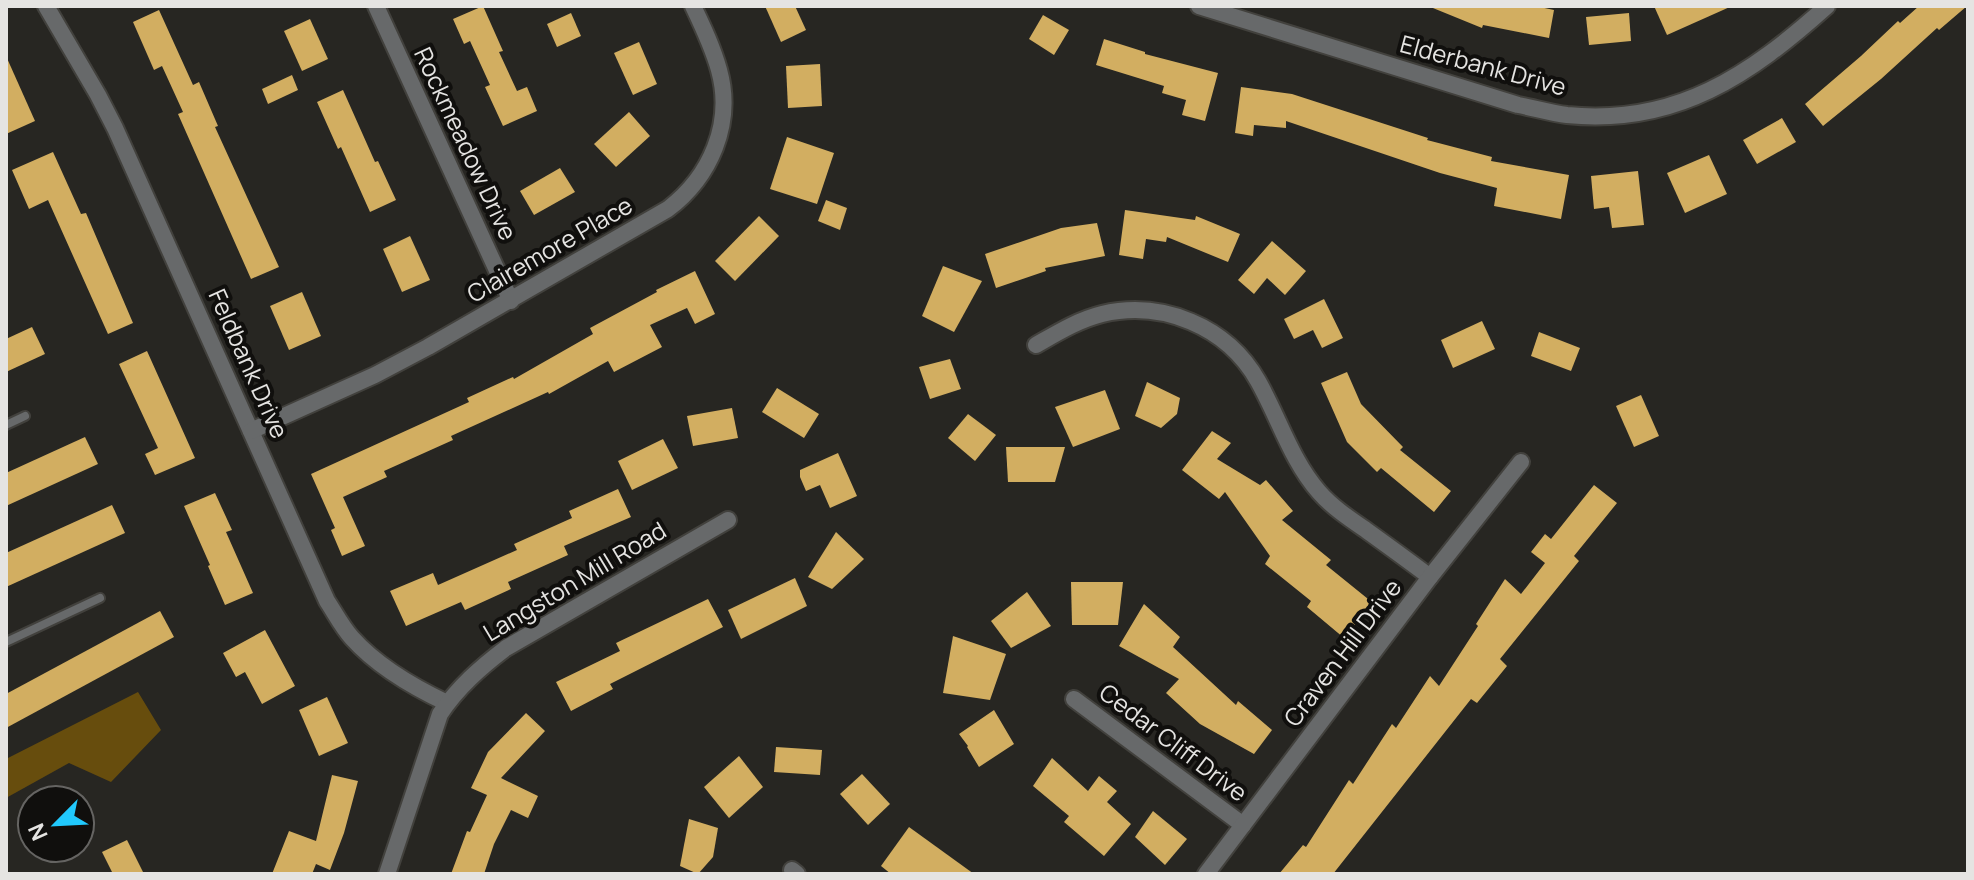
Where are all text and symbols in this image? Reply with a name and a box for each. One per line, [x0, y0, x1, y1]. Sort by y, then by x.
street label: Elderbank Drive [1397, 27, 1570, 103]
street label: Rockmeadow Drive [407, 42, 526, 245]
street label: Clairemore Place [461, 188, 638, 309]
street label: Feldbank Drive [202, 284, 297, 443]
street label: Langston Mill Road [477, 513, 672, 648]
street label: Craven Hill Drive [1275, 572, 1408, 733]
street label: Cedar Cliff Drive [1093, 675, 1255, 808]
north arrow [16, 784, 96, 864]
text: N [21, 819, 55, 845]

